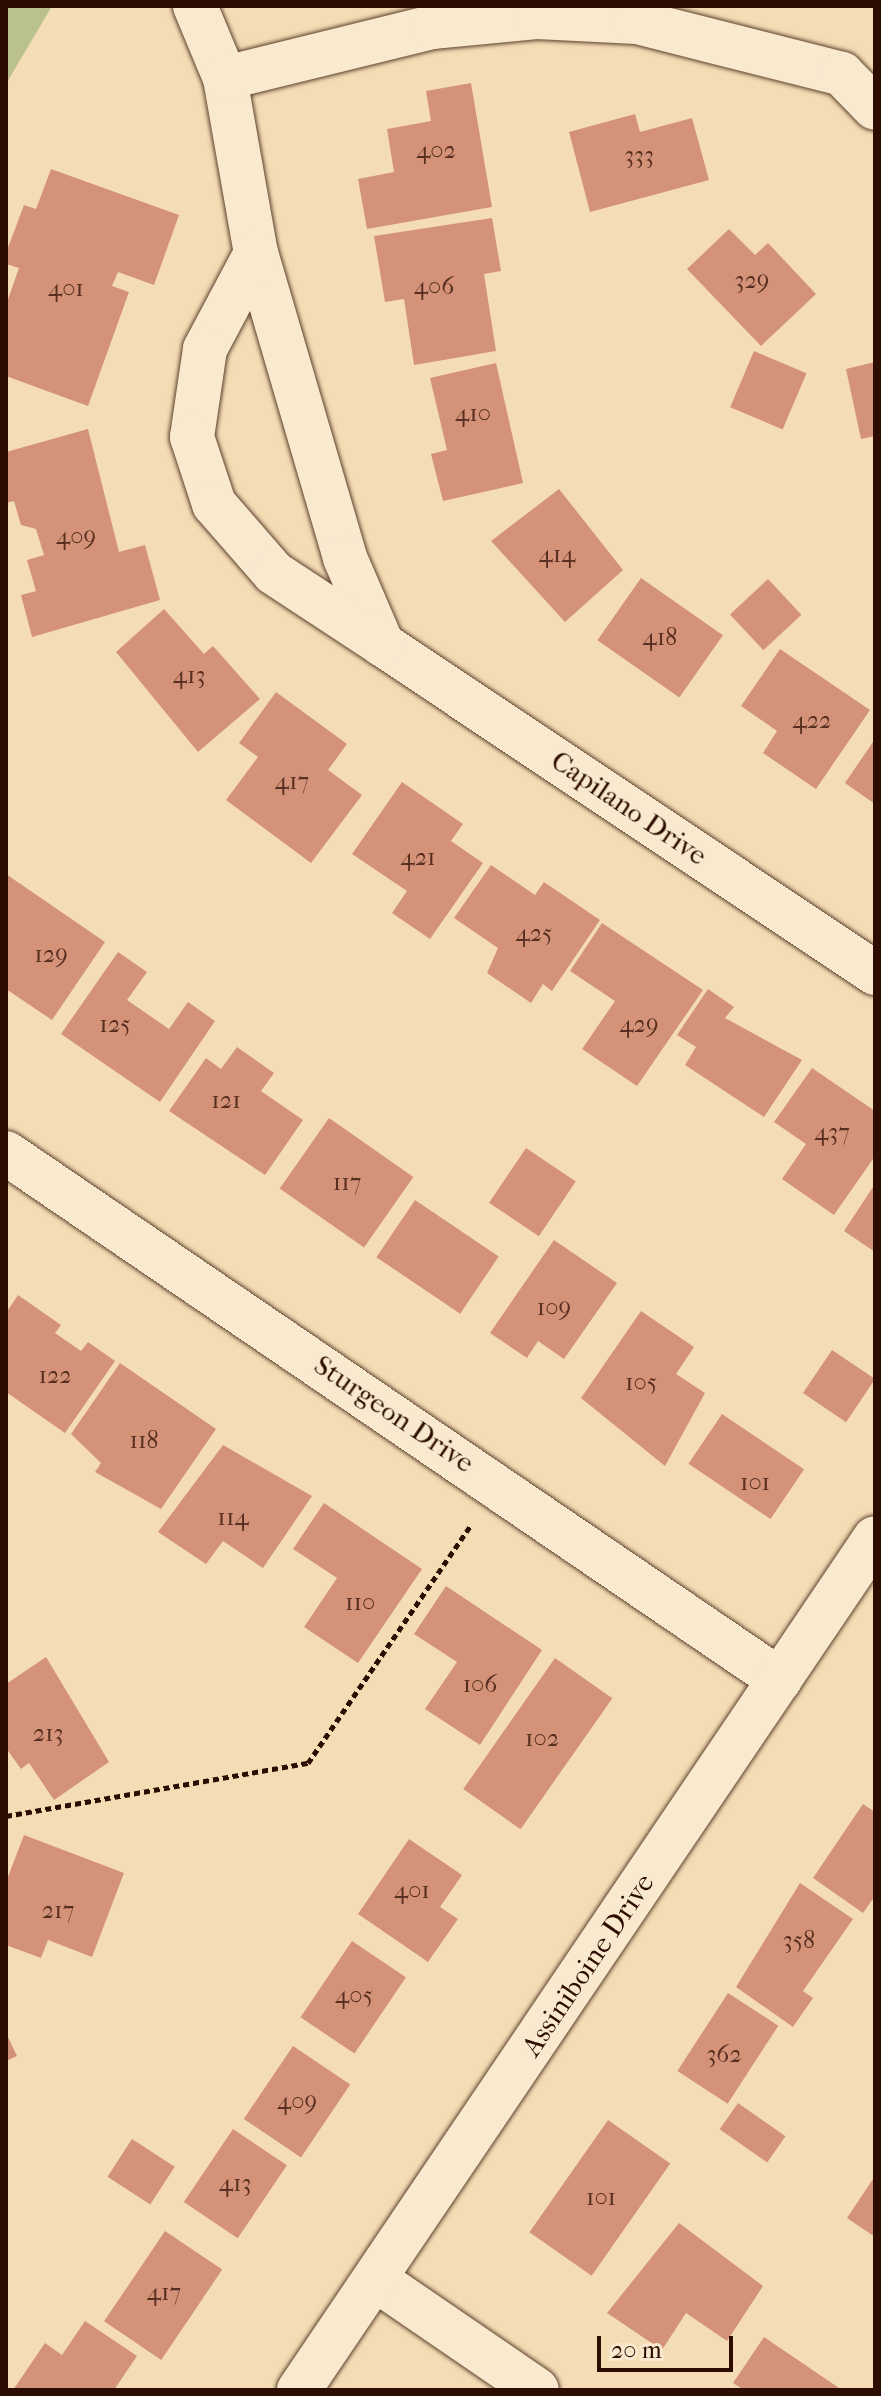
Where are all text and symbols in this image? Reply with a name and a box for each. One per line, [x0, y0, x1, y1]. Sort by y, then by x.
house number: 402 [416, 137, 456, 165]
house number: 333 [624, 142, 654, 170]
house number: 329 [735, 267, 769, 295]
house number: 406 [414, 273, 454, 301]
house number: 401 [48, 275, 84, 303]
house number: 410 [455, 400, 491, 428]
house number: 409 [56, 523, 96, 551]
house number: 414 [539, 541, 575, 569]
house number: 418 [643, 624, 677, 652]
house number: 413 [173, 662, 205, 690]
house number: 422 [793, 707, 831, 735]
street label: Capilano Drive [545, 744, 713, 872]
house number: 417 [275, 768, 309, 796]
house number: 421 [400, 844, 436, 872]
house number: 425 [516, 920, 552, 948]
house number: 129 [34, 941, 68, 969]
house number: 125 [99, 1011, 131, 1039]
house number: 429 [619, 1011, 659, 1039]
house number: 121 [211, 1087, 241, 1115]
house number: 437 [814, 1119, 850, 1147]
house number: 117 [333, 1169, 361, 1197]
house number: 109 [537, 1294, 571, 1322]
street label: Sturgeon Drive [308, 1348, 480, 1480]
house number: 122 [38, 1362, 72, 1390]
house number: 105 [625, 1369, 657, 1397]
house number: 118 [129, 1427, 159, 1455]
house number: 101 [740, 1469, 770, 1497]
house number: 114 [217, 1504, 249, 1532]
house number: 110 [345, 1589, 375, 1617]
house number: 106 [463, 1671, 497, 1699]
house number: 213 [33, 1720, 63, 1748]
house number: 102 [525, 1725, 559, 1753]
street label: Assiniboine Drive [515, 1867, 661, 2063]
house number: 401 [394, 1877, 430, 1905]
house number: 217 [42, 1897, 74, 1925]
house number: 358 [783, 1927, 815, 1955]
house number: 405 [335, 1982, 373, 2010]
house number: 362 [706, 2041, 742, 2069]
house number: 409 [277, 2088, 317, 2116]
house number: 413 [219, 2170, 251, 2198]
house number: 101 [586, 2184, 616, 2212]
house number: 417 [147, 2279, 181, 2307]
scale bar [601, 2320, 737, 2370]
text: 20 m [611, 2336, 662, 2364]

